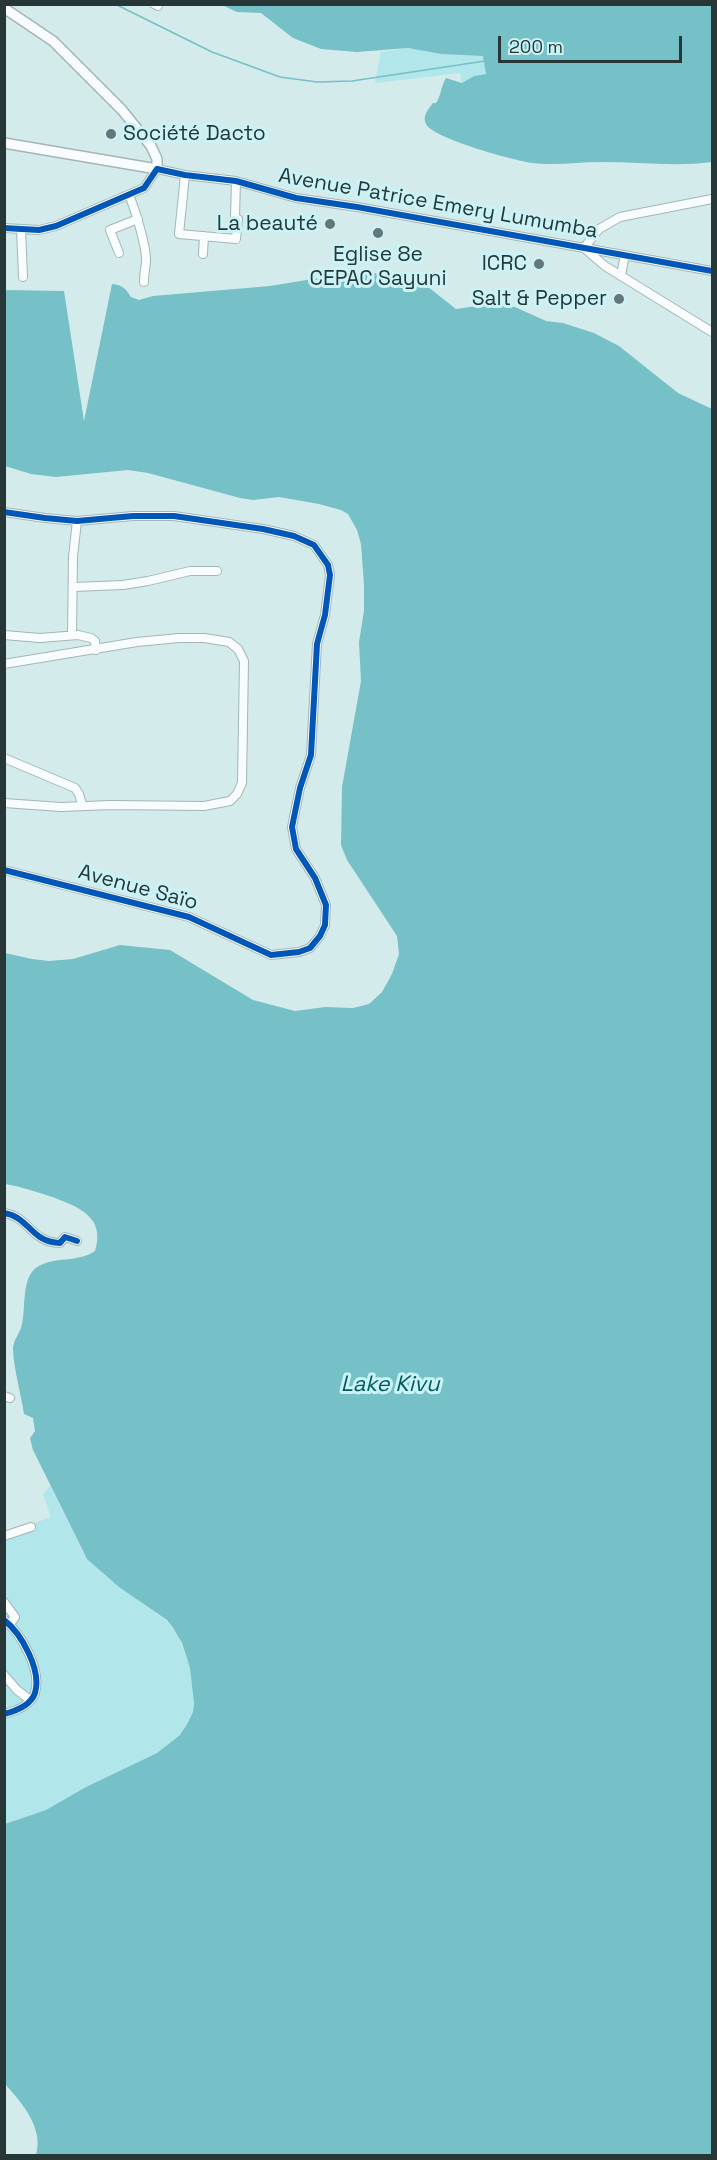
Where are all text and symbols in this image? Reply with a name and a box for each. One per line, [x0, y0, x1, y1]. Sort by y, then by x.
scale bar [501, 24, 686, 62]
text: 200 m [509, 35, 563, 58]
place label: Société Dacto [123, 121, 266, 147]
marker: Société Dacto [104, 127, 118, 141]
street label: Avenue Patrice Emery Lumumba [276, 163, 600, 245]
place label: La beauté [217, 211, 318, 237]
marker: La beauté [323, 217, 337, 231]
marker: Eglise 8e CEPAC Sayuni [371, 226, 385, 240]
place label: Eglise 8e CEPAC Sayuni [309, 242, 447, 292]
place label: ICRC [482, 251, 527, 277]
marker: ICRC [532, 257, 546, 271]
place label: Salt & Pepper [472, 286, 607, 312]
marker: Salt & Pepper [612, 292, 626, 306]
street label: Avenue Saïo [76, 860, 200, 916]
water label: Lake Kivu [341, 1372, 439, 1398]

